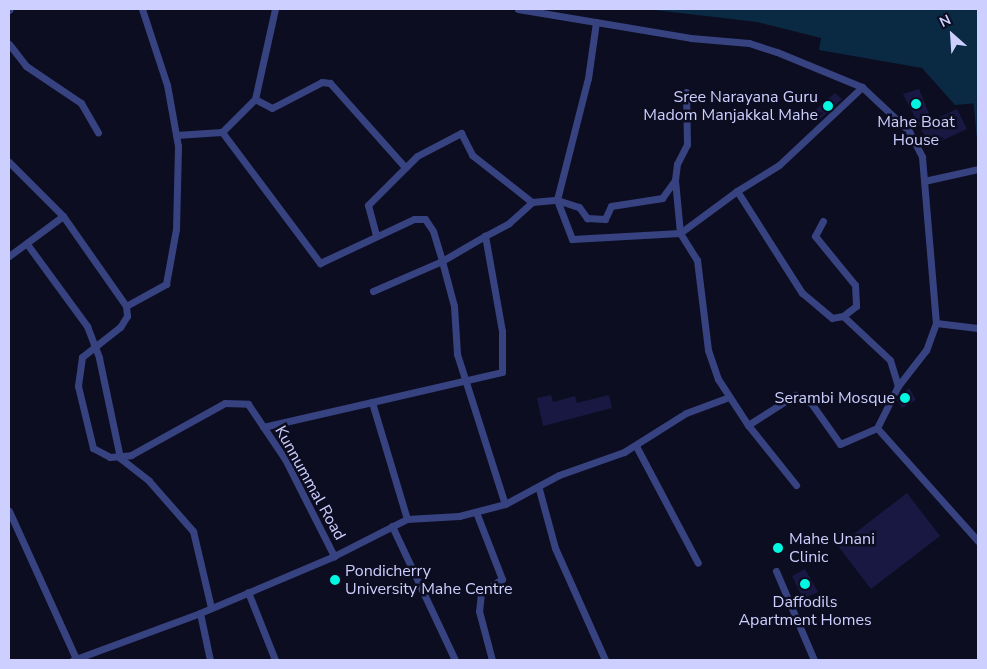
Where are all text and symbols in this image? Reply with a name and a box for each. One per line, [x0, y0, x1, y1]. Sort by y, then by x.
north arrow [927, 10, 977, 60]
text: N [936, 10, 954, 32]
place label: Sree Narayana Guru Madom Manjakkal Mahe [643, 87, 818, 125]
marker: Mahe Boat House [910, 98, 922, 110]
marker: Sree Narayana Guru Madom Manjakkal Mahe [822, 100, 834, 112]
place label: Mahe Boat House [877, 112, 955, 150]
place label: Serambi Mosque [775, 388, 895, 408]
marker: Serambi Mosque [899, 392, 911, 404]
street label: Kunnummal Road [271, 422, 349, 544]
place label: Mahe Unani Clinic [789, 529, 875, 567]
marker: Mahe Unani Clinic [771, 541, 785, 555]
place label: Pondicherry University Mahe Centre [345, 561, 513, 599]
marker: Pondicherry University Mahe Centre [329, 574, 341, 586]
marker: Daffodils Apartment Homes [799, 578, 811, 590]
place label: Daffodils Apartment Homes [738, 592, 872, 630]

